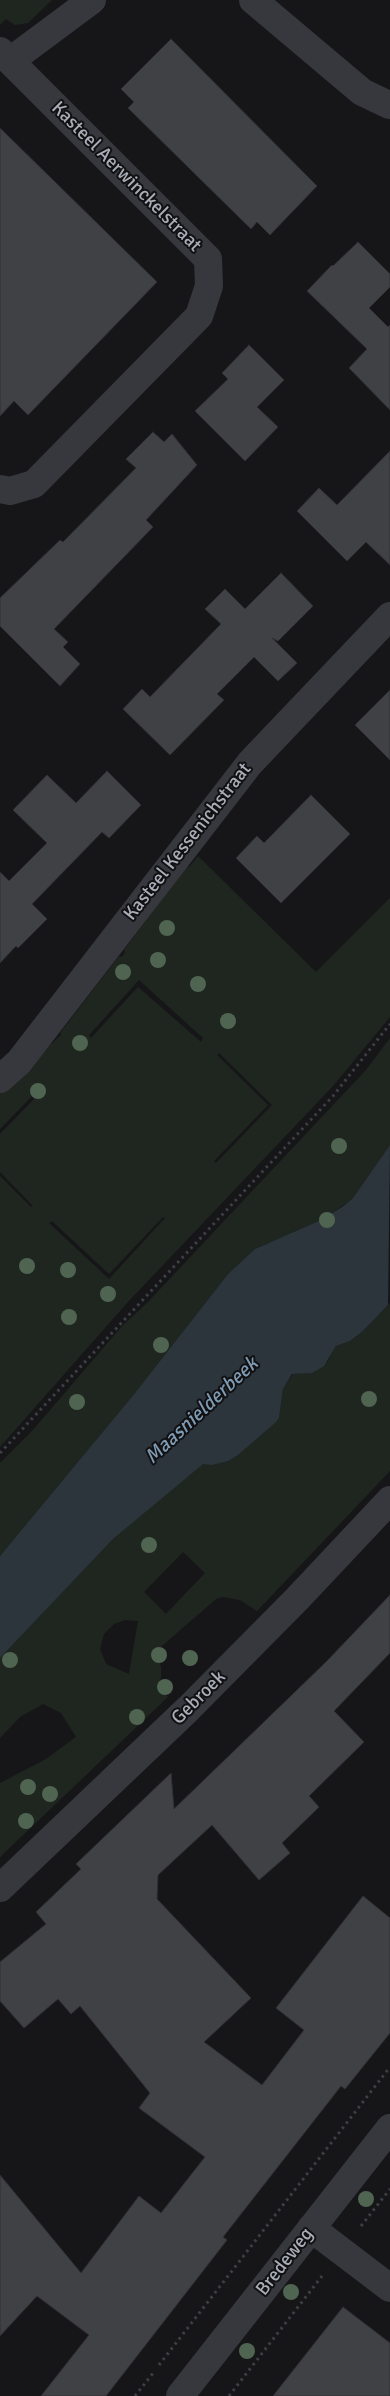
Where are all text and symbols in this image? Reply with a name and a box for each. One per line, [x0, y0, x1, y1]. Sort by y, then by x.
street label: Kasteel Aerwinckelstraat [46, 97, 206, 257]
street label: Kasteel Kessenichstraat [119, 759, 257, 925]
water label: Maasnielderbeek [140, 1352, 264, 1470]
street label: Gebroek [167, 1666, 231, 1730]
street label: Bredeweg [251, 2224, 319, 2300]

